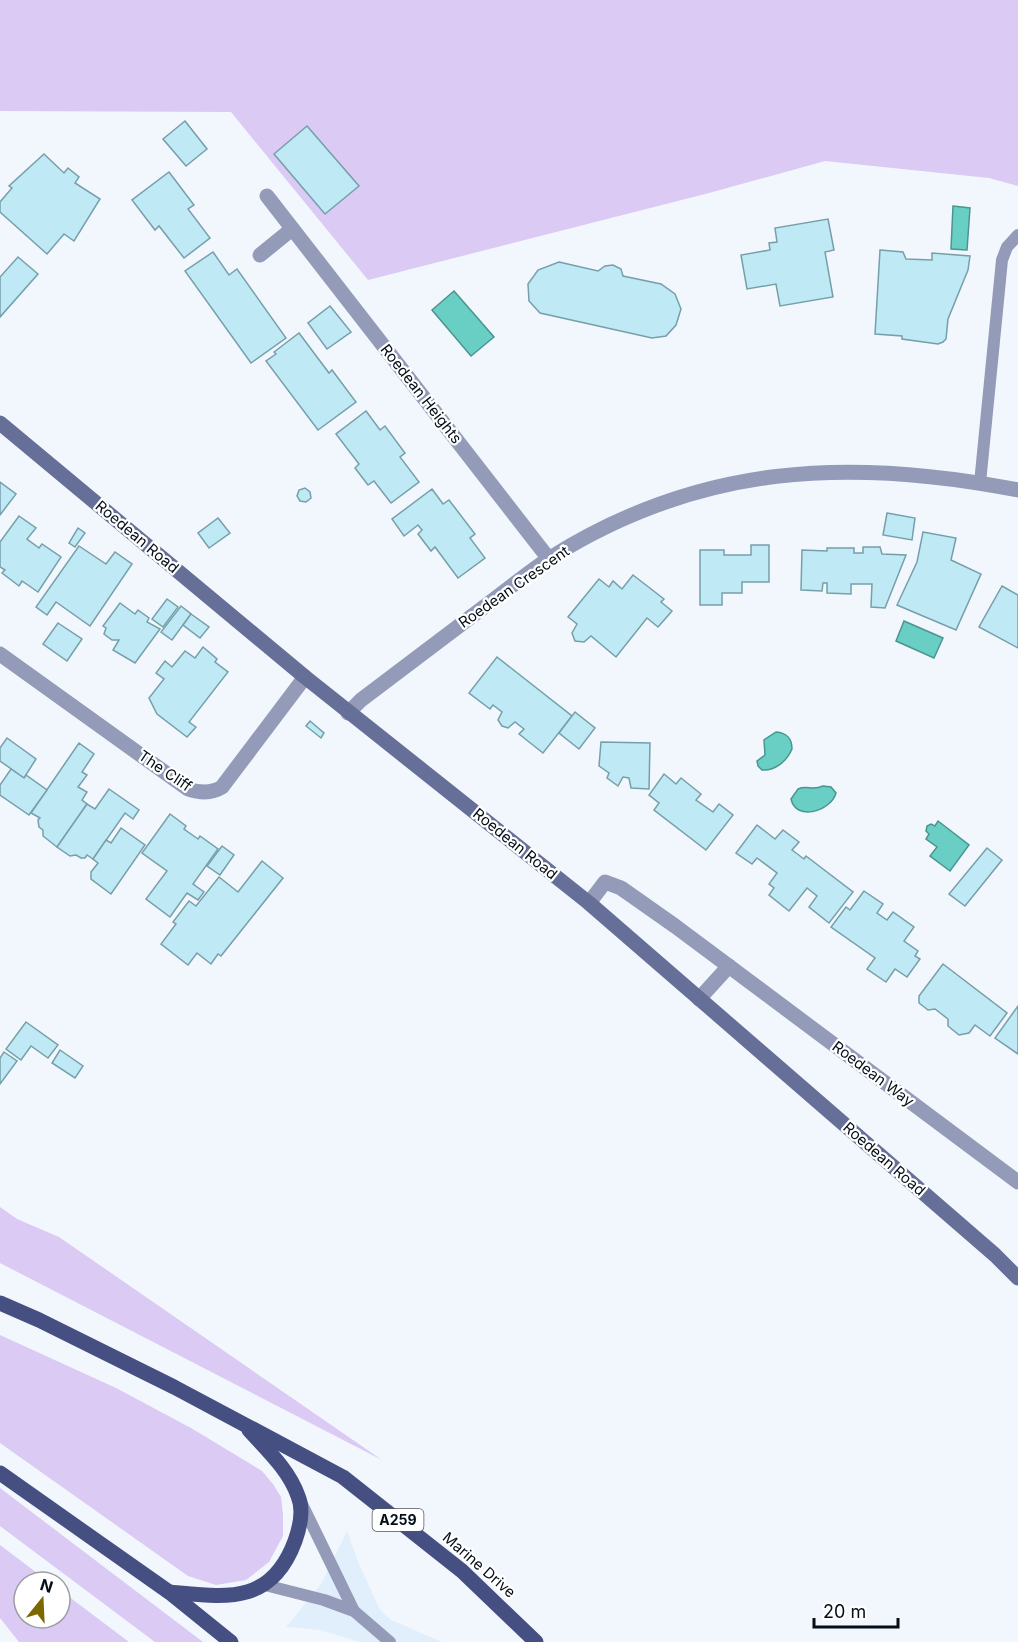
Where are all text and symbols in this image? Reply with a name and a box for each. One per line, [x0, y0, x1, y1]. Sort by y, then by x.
street label: Roedean Heights [377, 340, 466, 447]
street label: Roedean Road [92, 496, 183, 577]
street label: Roedean Crescent [455, 541, 573, 632]
street label: The Cliff [135, 746, 196, 796]
street label: Roedean Road [469, 804, 561, 883]
street label: Roedean Way [829, 1037, 918, 1111]
street label: Roedean Road [839, 1118, 929, 1200]
road number: A259 [372, 1509, 424, 1531]
street label: Marine Drive [439, 1528, 520, 1601]
north arrow [12, 1570, 72, 1630]
text: N [38, 1574, 56, 1597]
scale bar [814, 1591, 898, 1629]
text: 20 m [823, 1601, 866, 1622]

